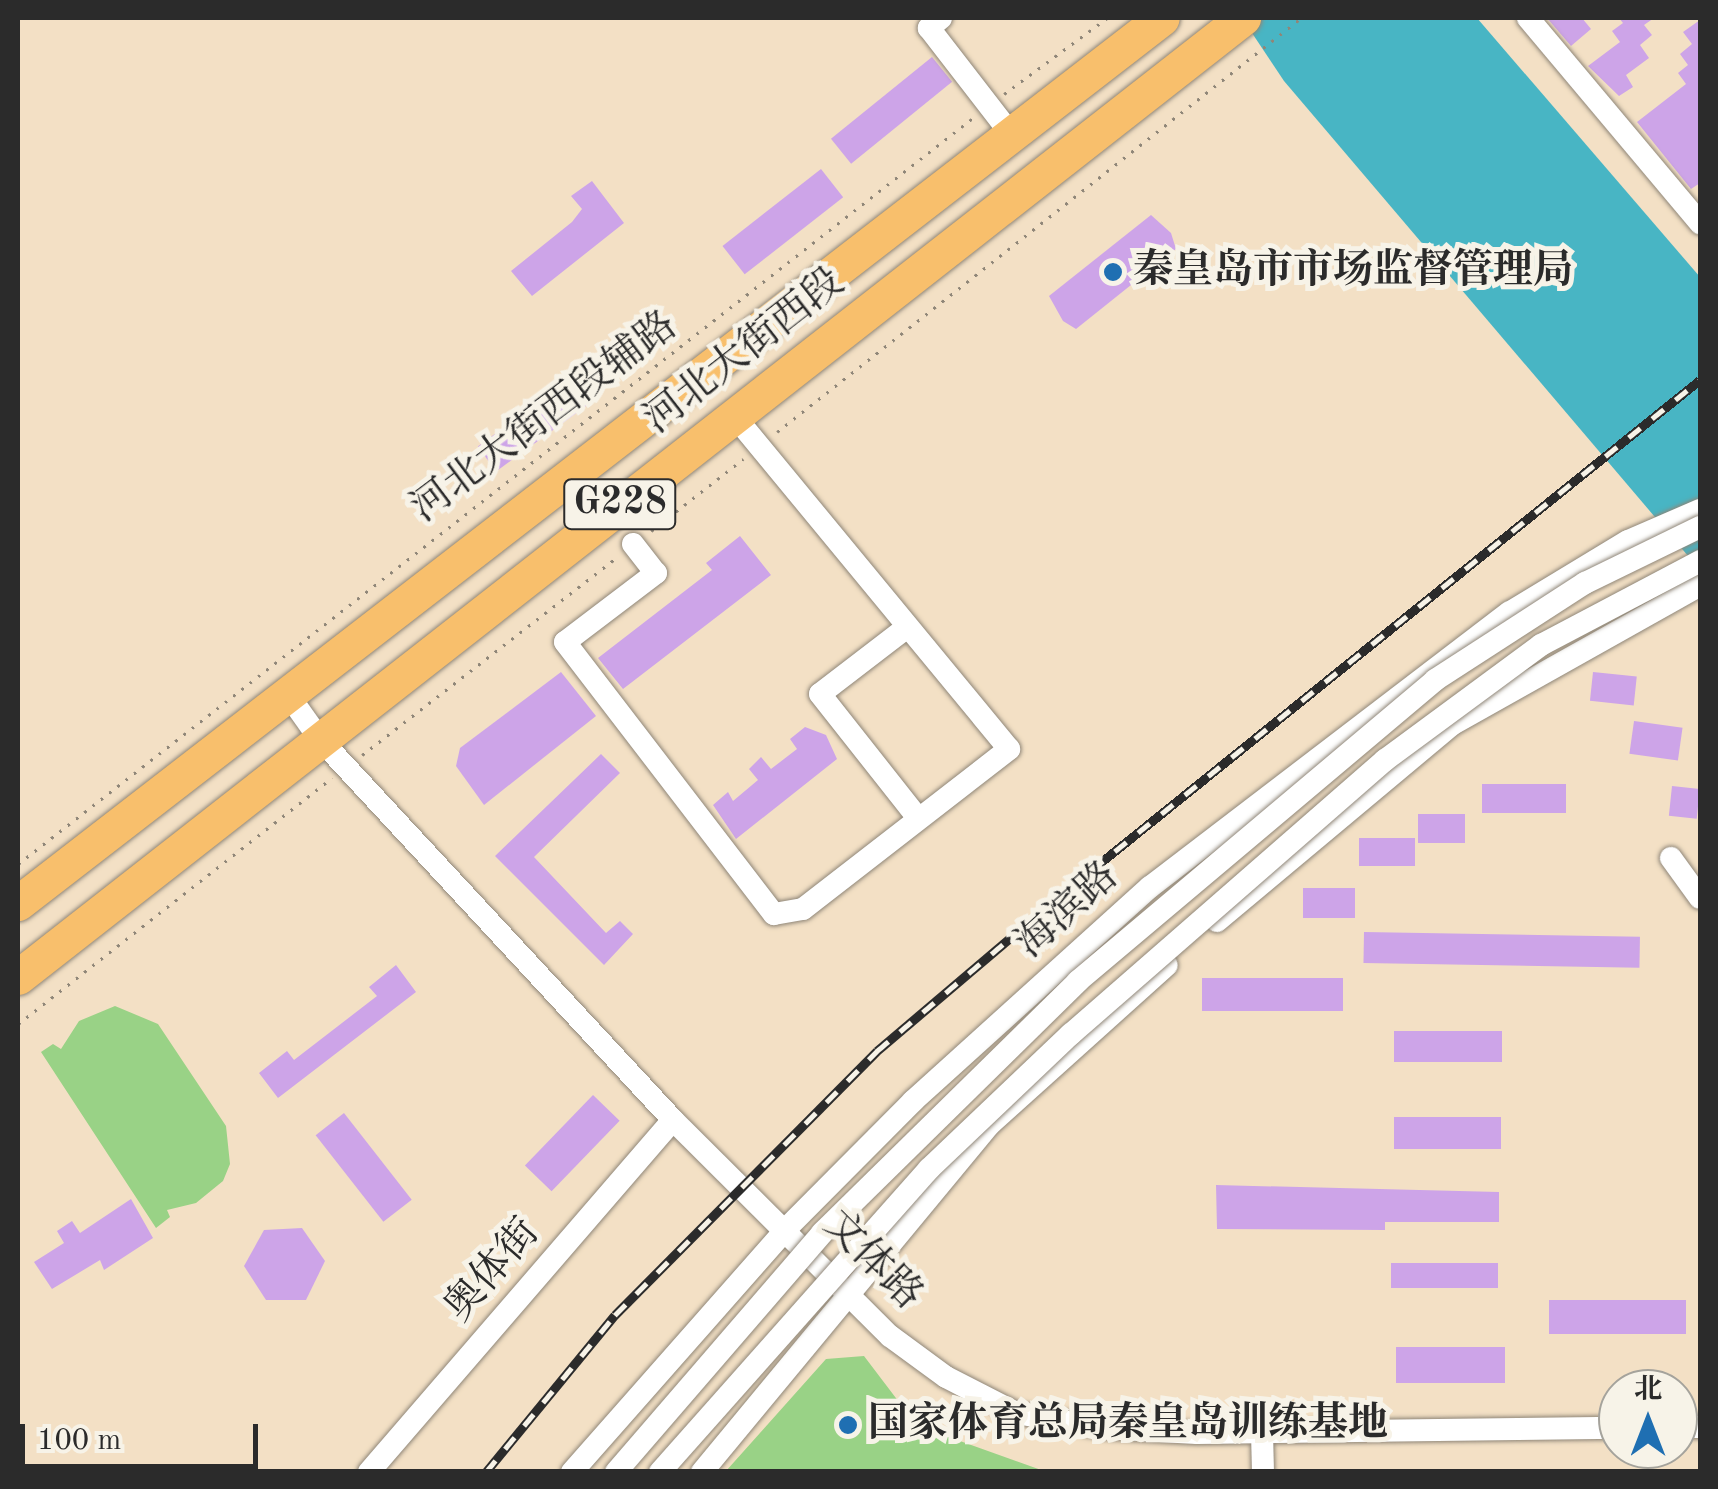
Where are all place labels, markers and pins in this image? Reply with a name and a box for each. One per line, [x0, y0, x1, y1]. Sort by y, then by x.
place label: 秦皇岛市市场监督管理局 [1133, 248, 1573, 296]
marker: 秦皇岛市市场监督管理局 [1102, 261, 1124, 283]
place label: 国家体育总局秦皇岛训练基地 [868, 1401, 1388, 1449]
marker: 国家体育总局秦皇岛训练基地 [837, 1414, 859, 1436]

